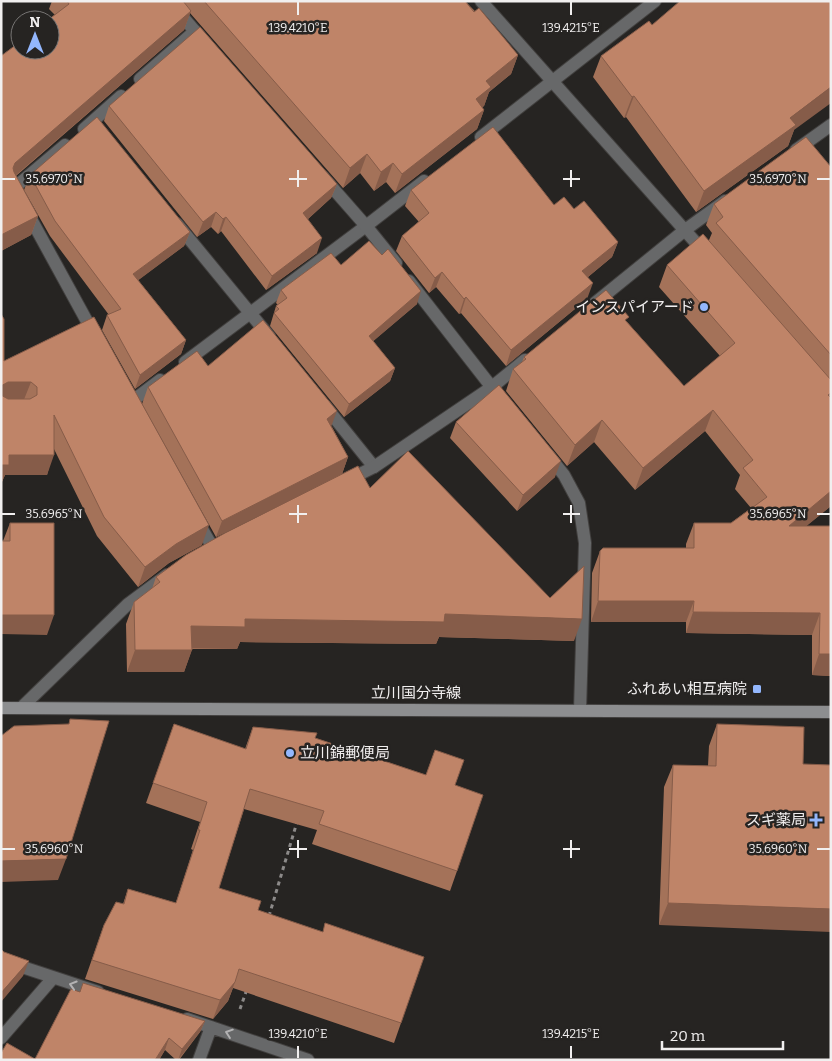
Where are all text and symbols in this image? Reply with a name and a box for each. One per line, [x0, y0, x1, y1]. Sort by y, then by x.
north arrow [10, 10, 60, 60]
text: N [30, 14, 41, 31]
text: 139.4210°E [269, 21, 327, 35]
text: 139.4215°E [542, 21, 600, 35]
text: 35.6970°N [25, 172, 83, 186]
text: 35.6970°N [749, 172, 807, 186]
place label: インスパイアード [575, 298, 694, 316]
marker: インスパイアード [698, 301, 710, 313]
text: 35.6965°N [25, 507, 83, 521]
text: 35.6965°N [749, 507, 807, 521]
place label: ふれあい相互病院 [627, 680, 747, 698]
marker: ふれあい相互病院 [751, 683, 763, 695]
street label: 立川国分寺線 [371, 684, 461, 702]
place label: 立川錦郵便局 [300, 744, 390, 762]
marker: 立川錦郵便局 [284, 747, 296, 759]
place label: スギ薬局 [746, 811, 806, 829]
marker: スギ薬局 [810, 814, 822, 826]
text: 35.6960°N [25, 842, 84, 856]
text: 35.6960°N [749, 842, 808, 856]
one-way arrow [70, 980, 78, 990]
scale bar [662, 1018, 783, 1050]
text: 139.4210°E [269, 1027, 327, 1041]
text: 139.4215°E [542, 1027, 600, 1041]
text: 20 m [670, 1027, 706, 1045]
one-way arrow [225, 1029, 233, 1039]

